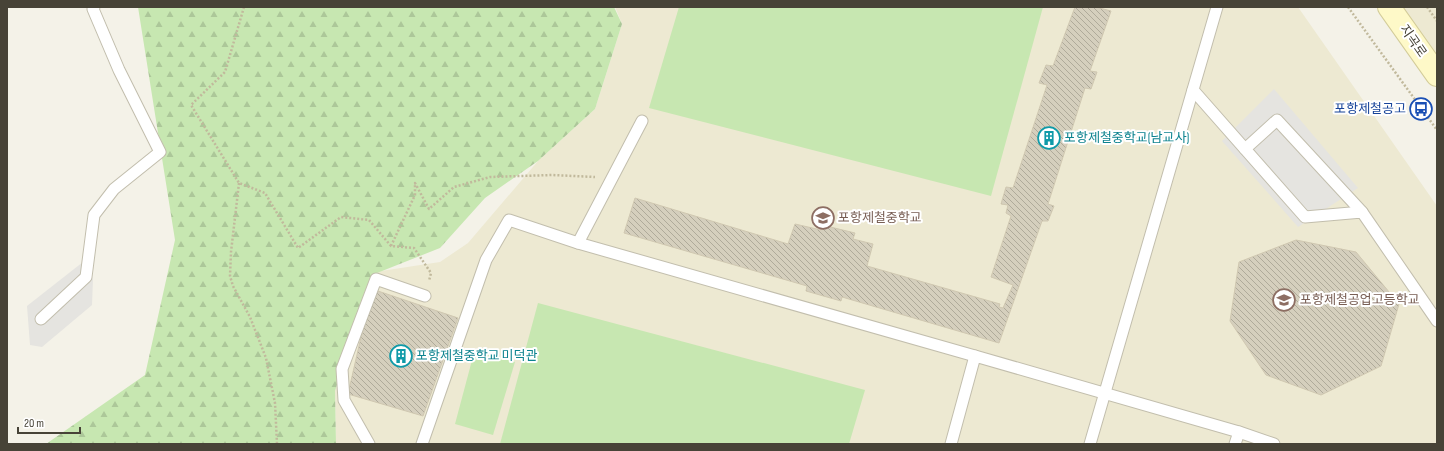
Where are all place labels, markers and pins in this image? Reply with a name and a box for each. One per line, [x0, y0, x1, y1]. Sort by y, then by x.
bus stop icon: 포항제철공고 [1408, 96, 1434, 122]
place label: 포항제철공고 [1334, 101, 1406, 117]
building icon: 포항제철중학교(남교사) [1036, 125, 1062, 151]
place label: 포항제철중학교(남교사) [1064, 130, 1189, 146]
school or university icon: 포항제철중학교 [810, 205, 836, 231]
place label: 포항제철중학교 [838, 210, 922, 226]
school or university icon: 포항제철공업고등학교 [1271, 287, 1297, 313]
place label: 포항제철공업고등학교 [1300, 292, 1420, 308]
building icon: 포항제철중학교 미덕관 [388, 343, 414, 369]
place label: 포항제철중학교 미덕관 [416, 348, 538, 364]

